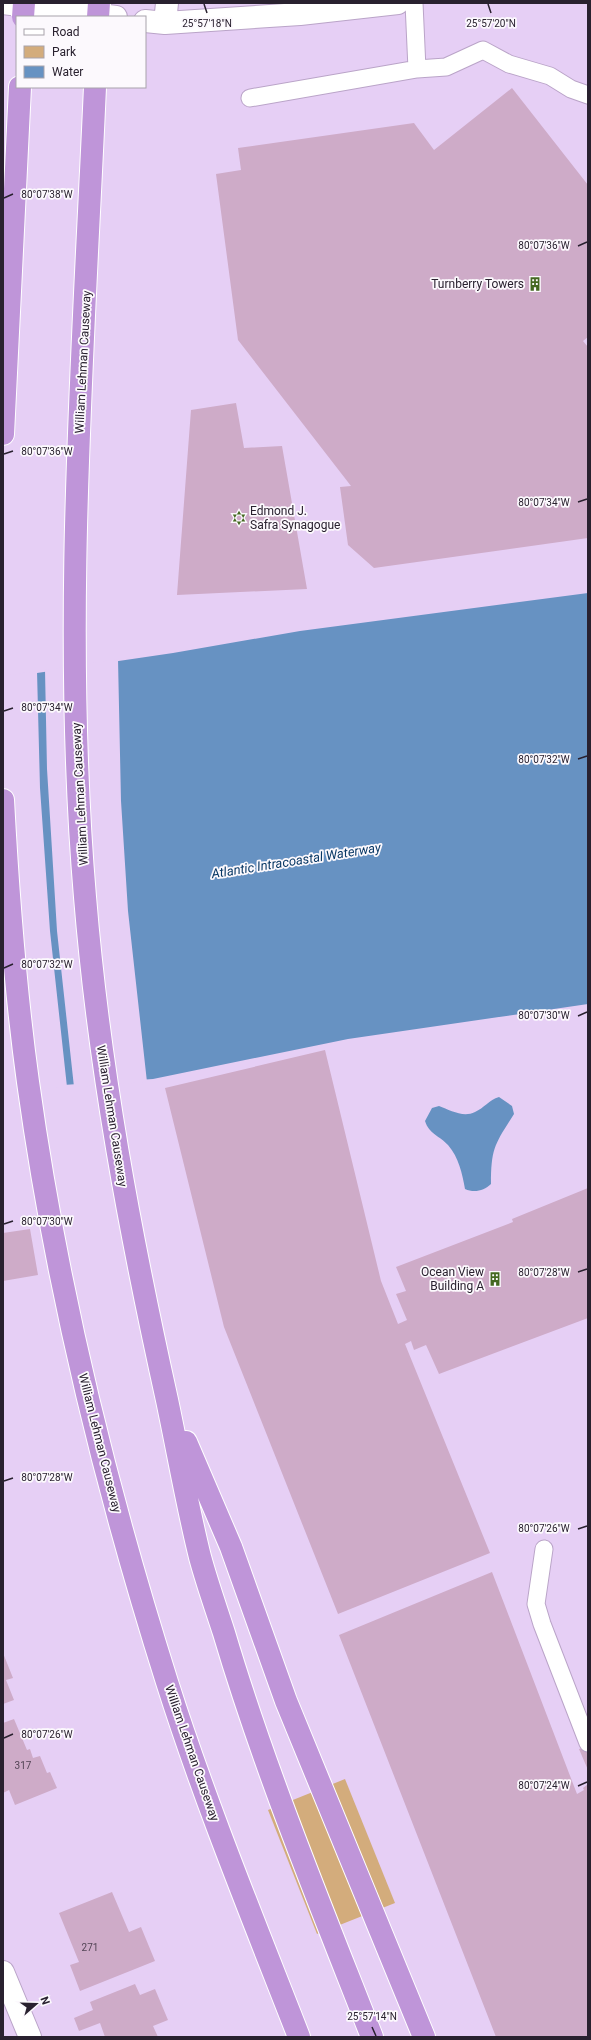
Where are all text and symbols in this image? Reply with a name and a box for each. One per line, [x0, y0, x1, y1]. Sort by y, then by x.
legend [16, 16, 146, 88]
text: 25°57'18"N [182, 18, 232, 29]
text: 25°57'20"N [466, 18, 516, 29]
text: Road [52, 25, 80, 39]
text: Park [52, 45, 77, 59]
text: Water [52, 65, 83, 79]
text: 80°07'38"W [21, 189, 73, 200]
text: 80°07'36"W [518, 240, 570, 251]
building icon: Turnberry Towers [527, 276, 543, 292]
place label: Turnberry Towers [431, 277, 524, 291]
street label: William Lehman Causeway [72, 290, 94, 434]
text: 80°07'36"W [21, 446, 73, 457]
text: 80°07'34"W [518, 497, 570, 508]
place label: Edmond J. Safra Synagogue [250, 504, 340, 532]
synagogue icon: Edmond J. Safra Synagogue [231, 510, 247, 526]
text: 80°07'34"W [21, 702, 73, 713]
street label: William Lehman Causeway [69, 722, 91, 866]
text: 80°07'32"W [518, 754, 570, 765]
water label: Atlantic Intracoastal Waterway [209, 840, 383, 881]
text: 80°07'32"W [21, 959, 73, 970]
text: 80°07'30"W [518, 1010, 570, 1021]
street label: William Lehman Causeway [94, 1044, 130, 1188]
text: 80°07'30"W [21, 1216, 73, 1227]
place label: Ocean View Building A [421, 1265, 484, 1293]
text: 80°07'28"W [518, 1267, 570, 1278]
building icon: Ocean View Building A [487, 1271, 503, 1287]
street label: William Lehman Causeway [76, 1372, 124, 1514]
text: 80°07'28"W [21, 1472, 73, 1483]
text: 80°07'26"W [518, 1523, 570, 1534]
street label: William Lehman Causeway [162, 1683, 222, 1823]
text: 80°07'26"W [21, 1729, 73, 1740]
house number: 317 [15, 1760, 32, 1771]
text: 80°07'24"W [518, 1780, 570, 1791]
house number: 271 [82, 1942, 98, 1953]
north arrow [16, 1984, 56, 2024]
text: N [37, 1995, 52, 2007]
text: 25°57'14"N [347, 2011, 397, 2022]

